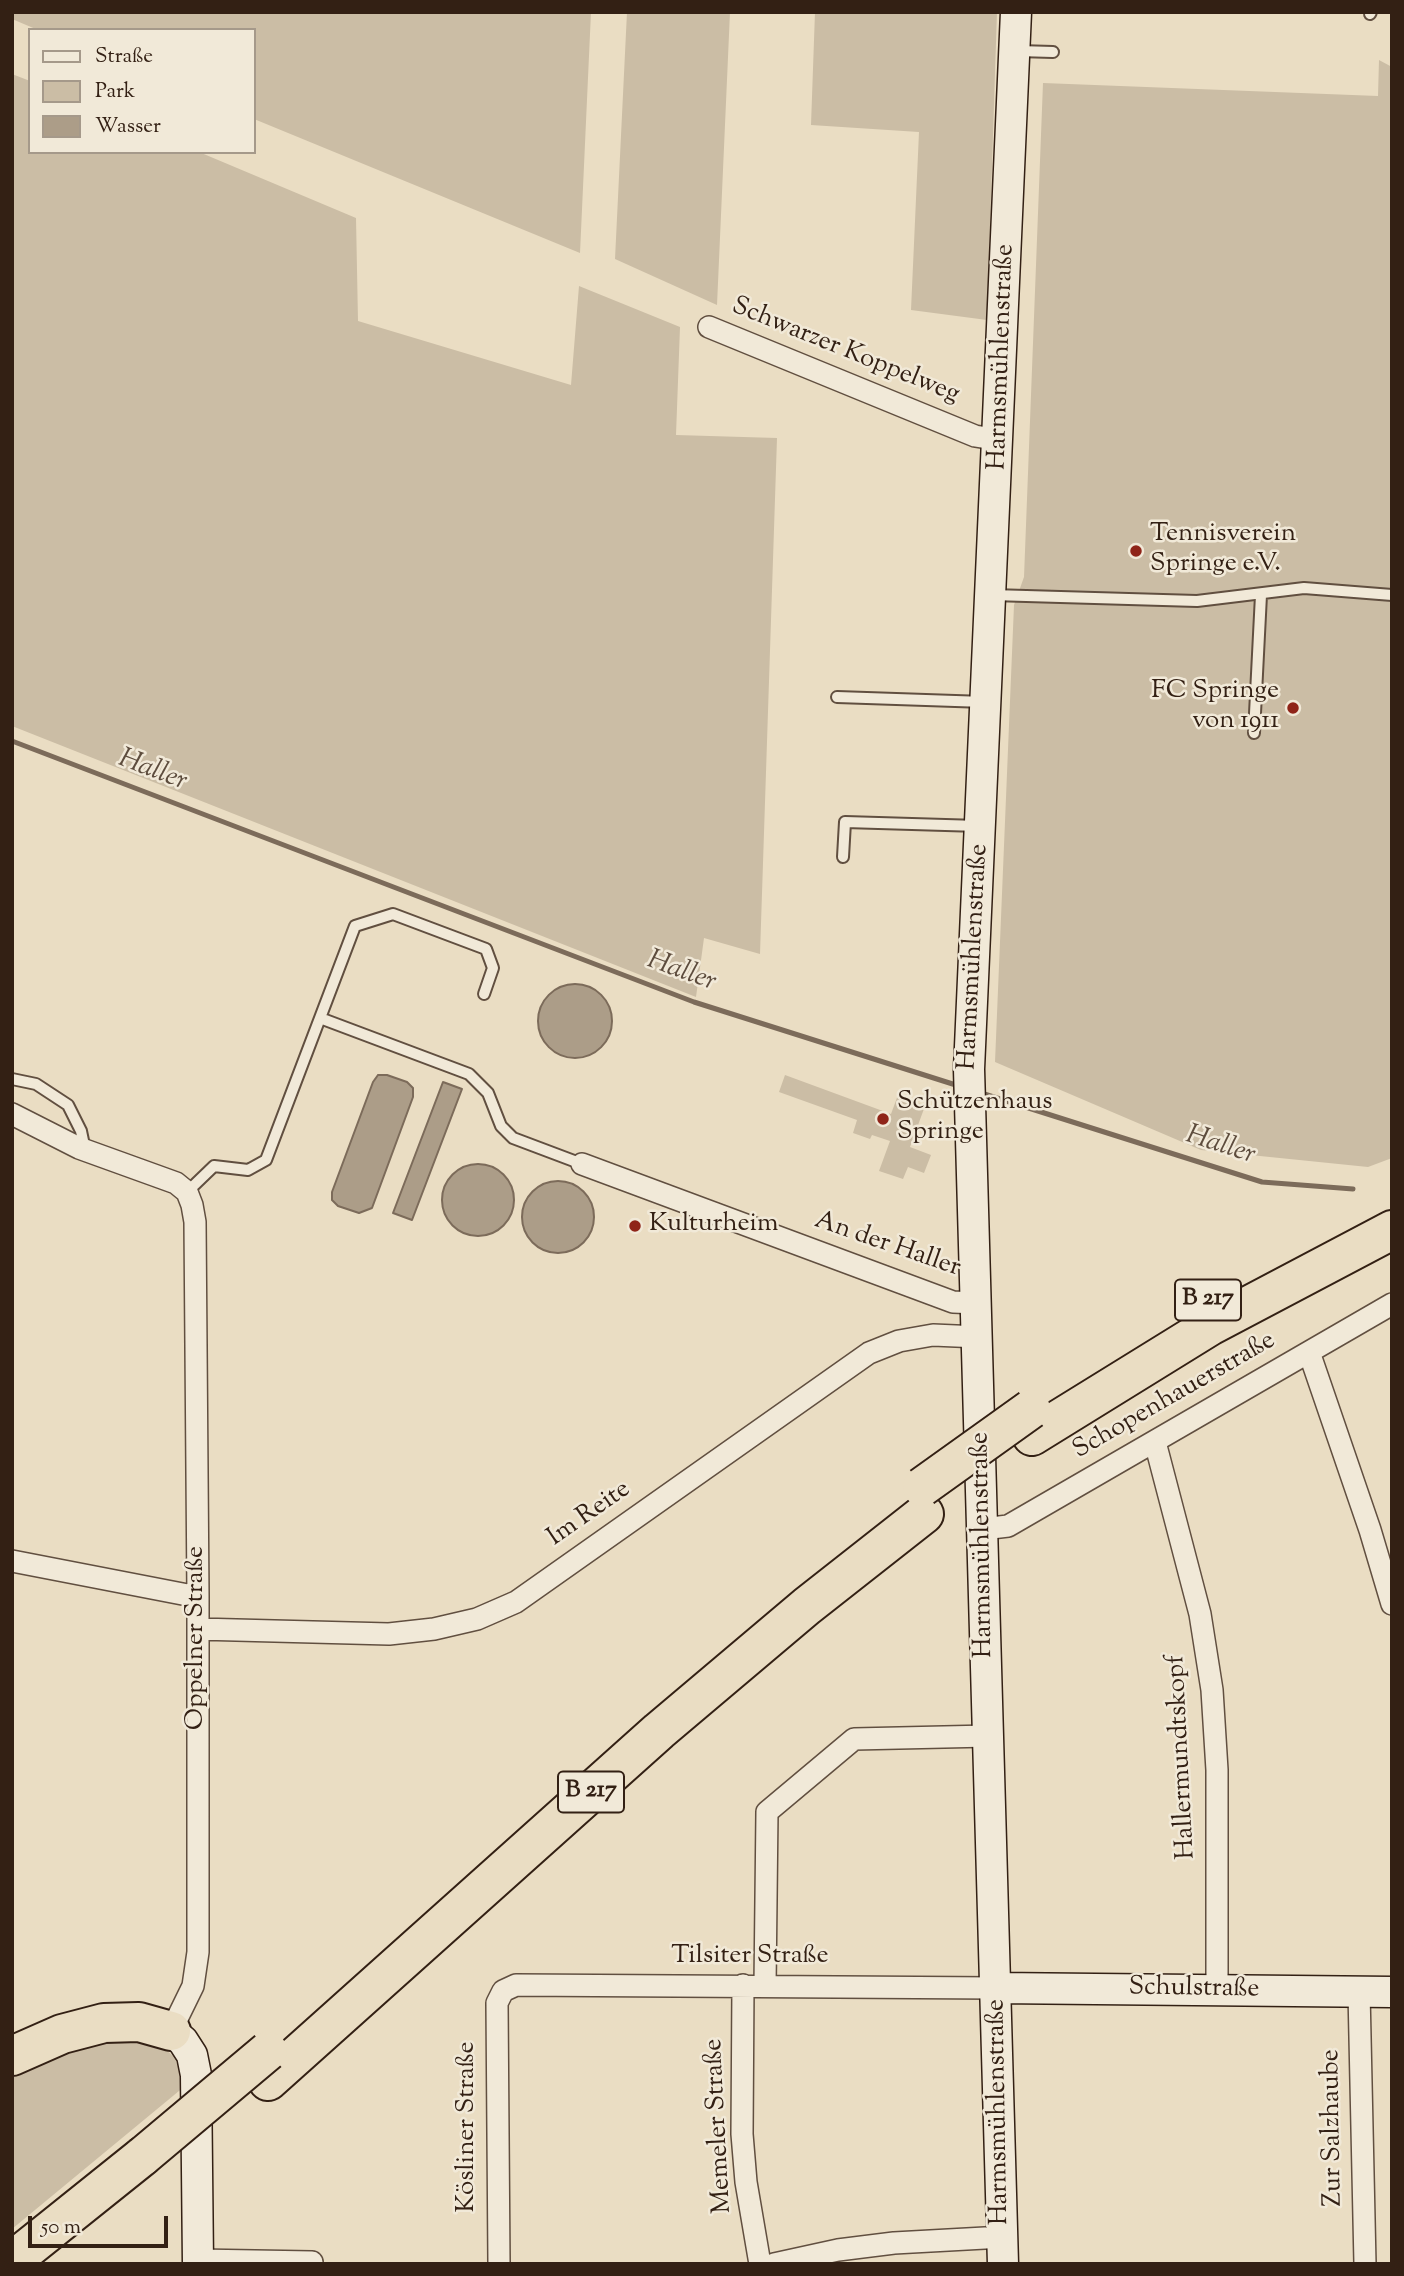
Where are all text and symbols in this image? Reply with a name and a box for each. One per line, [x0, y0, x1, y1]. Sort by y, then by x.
legend [28, 28, 256, 154]
text: Straße [95, 42, 153, 72]
text: Park [95, 77, 135, 107]
text: Wasser [95, 112, 161, 142]
street label: Harmsmühlenstraße [983, 243, 1023, 471]
street label: Schwarzer Koppelweg [727, 292, 963, 412]
place label: Tennisverein Springe e.V. [1150, 520, 1296, 582]
marker: Tennisverein Springe e.V. [1128, 543, 1144, 559]
place label: FC Springe von 1911 [1151, 677, 1279, 738]
marker: FC Springe von 1911 [1285, 700, 1301, 716]
water label: Haller [113, 744, 191, 800]
street label: Harmsmühlenstraße [954, 843, 996, 1071]
water label: Haller [642, 945, 720, 1001]
place label: Schützenhaus Springe [897, 1088, 1052, 1150]
marker: Schützenhaus Springe [875, 1111, 891, 1127]
water label: Haller [1181, 1120, 1259, 1174]
street label: An der Haller [810, 1206, 964, 1286]
place label: Kulturheim [649, 1210, 778, 1242]
marker: Kulturheim [627, 1218, 643, 1234]
road number: B 217 [1175, 1280, 1241, 1320]
street label: Schopenhauerstraße [1068, 1326, 1282, 1468]
street label: Harmsmühlenstraße [966, 1432, 1002, 1658]
street label: Im Reite [543, 1475, 637, 1555]
street label: Oppelner Straße [182, 1546, 214, 1730]
street label: Hallermundtskopf [1162, 1654, 1204, 1860]
road number: B 217 [558, 1772, 624, 1812]
street label: Tilsiter Straße [671, 1942, 829, 1974]
street label: Schulstraße [1128, 1973, 1260, 2007]
street label: Harmsmühlenstraße [982, 1999, 1018, 2225]
street label: Memeler Straße [700, 2038, 740, 2214]
street label: Kösliner Straße [453, 2041, 485, 2213]
street label: Zur Salzhaube [1317, 2049, 1351, 2207]
scale bar [32, 2202, 172, 2246]
text: 50 m [41, 2213, 81, 2243]

